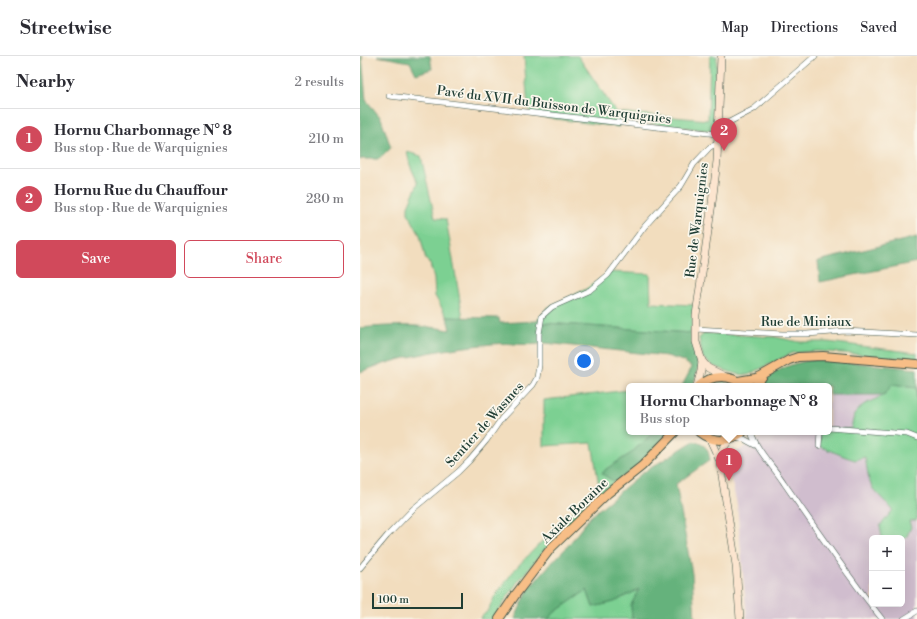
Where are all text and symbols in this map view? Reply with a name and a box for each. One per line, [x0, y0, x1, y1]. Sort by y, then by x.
text: Streetwise [20, 16, 112, 40]
text: Map [721, 19, 749, 37]
text: Directions [771, 19, 838, 37]
text: Saved [860, 19, 897, 37]
text: Nearby [16, 71, 75, 93]
text: 2 results [295, 74, 344, 90]
street label: Pavé du XVII du Buisson de Warquignies [436, 83, 672, 127]
pin: 2 [711, 118, 737, 151]
text: Hornu Charbonnage N° 8 [54, 121, 232, 140]
text: 1 [26, 131, 32, 147]
text: 210 m [309, 131, 344, 147]
text: Bus stop · Rue de Warquignies [54, 140, 228, 156]
street label: Rue de Warquignies [682, 161, 712, 279]
text: Hornu Rue du Chauffour [54, 181, 228, 200]
text: 2 [25, 191, 33, 207]
text: 280 m [306, 191, 344, 207]
text: Bus stop · Rue de Warquignies [54, 200, 228, 216]
button: Save [16, 240, 176, 278]
button: Share [184, 240, 344, 278]
street label: Rue de Miniaux [761, 314, 852, 330]
your location [574, 351, 594, 371]
street label: Sentier de Wasmes [442, 379, 527, 471]
popup [626, 383, 832, 435]
text: Hornu Charbonnage N° 8 [640, 392, 818, 411]
text: Bus stop [640, 411, 690, 427]
pin: 1 [716, 448, 742, 481]
street label: Axiale Boraine [537, 475, 612, 547]
map controls [869, 535, 905, 607]
button: + [869, 535, 905, 571]
button: − [869, 571, 905, 607]
scale bar [372, 591, 463, 610]
text: 100 m [378, 593, 409, 607]

